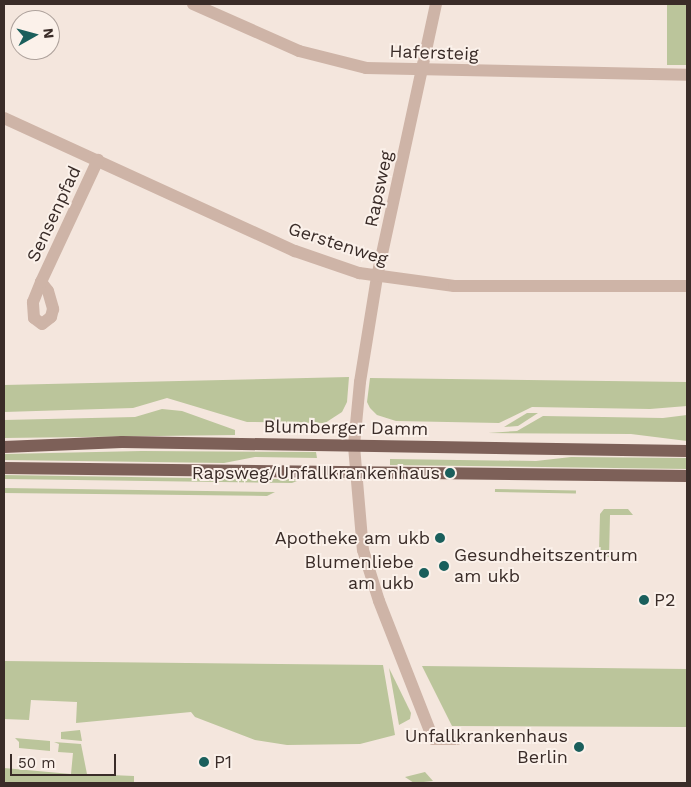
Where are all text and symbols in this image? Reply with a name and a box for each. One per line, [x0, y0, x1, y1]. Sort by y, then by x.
north arrow [10, 10, 60, 60]
text: N [40, 27, 57, 39]
street label: Hafersteig [389, 41, 479, 65]
street label: Rapsweg [360, 149, 398, 229]
street label: Sensenpfad [22, 163, 86, 265]
street label: Gerstenweg [285, 218, 391, 270]
street label: Blumberger Damm [263, 416, 429, 440]
place label: Rapsweg/Unfallkrankenhaus [192, 462, 440, 484]
marker: Rapsweg/Unfallkrankenhaus [444, 467, 456, 479]
place label: Apotheke am ukb [275, 527, 430, 549]
marker: Apotheke am ukb [434, 532, 446, 544]
place label: Gesundheitszentrum am ukb [454, 545, 638, 588]
place label: Blumenliebe am ukb [305, 552, 414, 594]
marker: Gesundheitszentrum am ukb [438, 560, 450, 572]
marker: Blumenliebe am ukb [418, 567, 430, 579]
place label: P2 [654, 589, 675, 611]
marker: P2 [638, 594, 650, 606]
place label: Unfallkrankenhaus Berlin [405, 726, 568, 769]
marker: Unfallkrankenhaus Berlin [572, 740, 586, 754]
scale bar [12, 744, 119, 776]
place label: P1 [214, 751, 232, 773]
text: 50 m [18, 754, 55, 772]
marker: P1 [198, 756, 210, 768]

